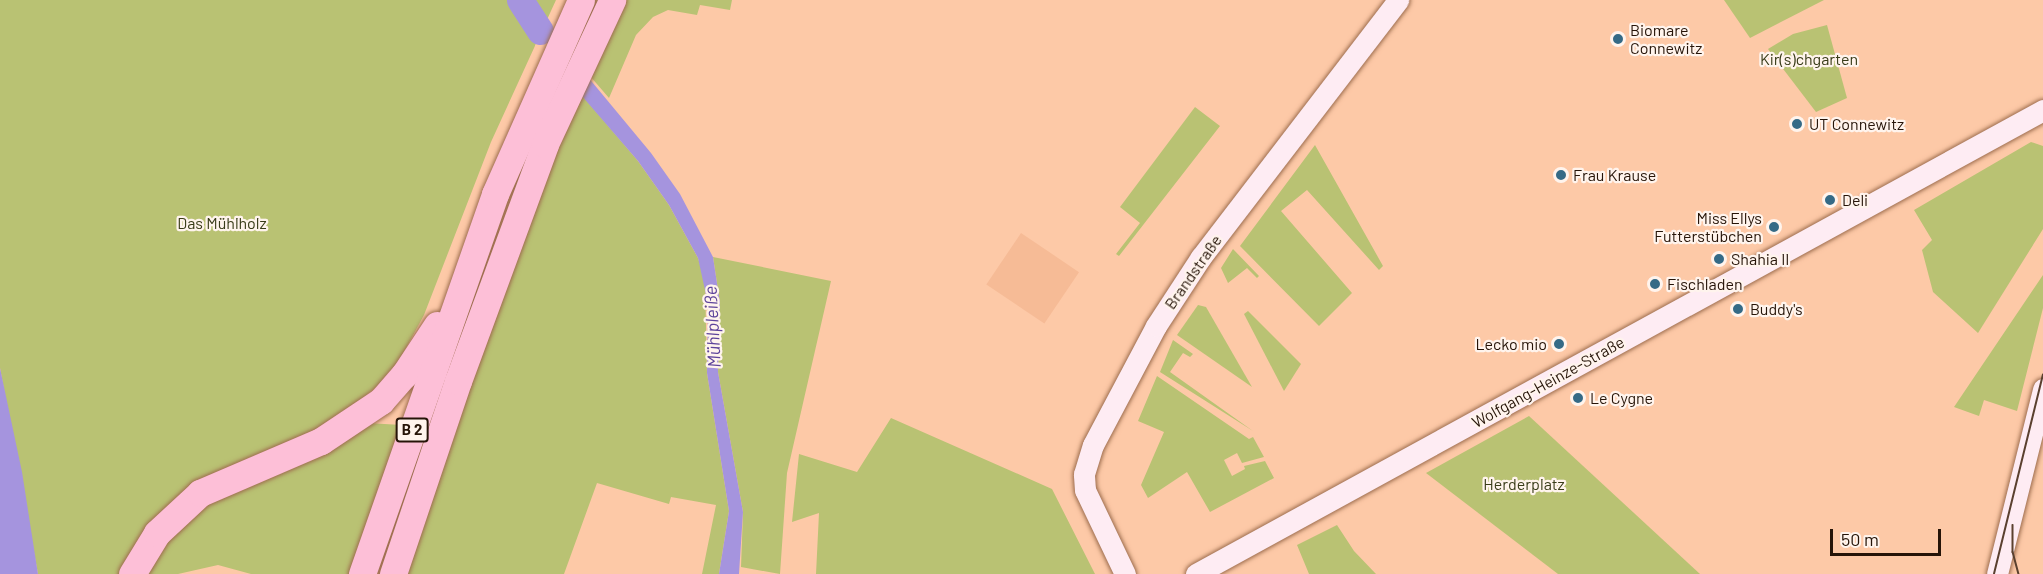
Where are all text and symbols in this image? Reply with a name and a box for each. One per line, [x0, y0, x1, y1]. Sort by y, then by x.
place label: Biomare Connewitz [1630, 20, 1702, 58]
marker: Biomare Connewitz [1611, 32, 1625, 46]
park label: Kir(s)chgarten [1760, 49, 1858, 69]
place label: UT Connewitz [1809, 114, 1904, 134]
marker: UT Connewitz [1790, 117, 1804, 131]
place label: Frau Krause [1573, 165, 1656, 185]
marker: Frau Krause [1554, 168, 1568, 182]
place label: Deli [1842, 190, 1868, 210]
marker: Deli [1823, 193, 1837, 207]
place label: Miss Ellys Futterstübchen [1654, 208, 1762, 246]
park label: Das Mühlholz [177, 213, 267, 233]
marker: Miss Ellys Futterstübchen [1767, 220, 1781, 234]
street label: Brandstraße [1160, 231, 1226, 313]
place label: Shahia II [1731, 249, 1790, 269]
marker: Shahia II [1712, 252, 1726, 266]
place label: Fischladen [1667, 274, 1743, 294]
marker: Fischladen [1648, 277, 1662, 291]
water label: Mühlpleiße [699, 286, 725, 368]
place label: Buddy's [1750, 299, 1803, 319]
marker: Buddy's [1731, 302, 1745, 316]
street label: Wolfgang-Heinze-Straße [1469, 332, 1627, 432]
place label: Lecko mio [1475, 334, 1547, 354]
marker: Lecko mio [1552, 337, 1566, 351]
place label: Le Cygne [1590, 388, 1653, 408]
marker: Le Cygne [1571, 391, 1585, 405]
road number: B 2 [396, 418, 428, 442]
park label: Herderplatz [1483, 474, 1565, 494]
scale bar [1833, 517, 1944, 555]
text: 50 m [1841, 528, 1879, 550]

